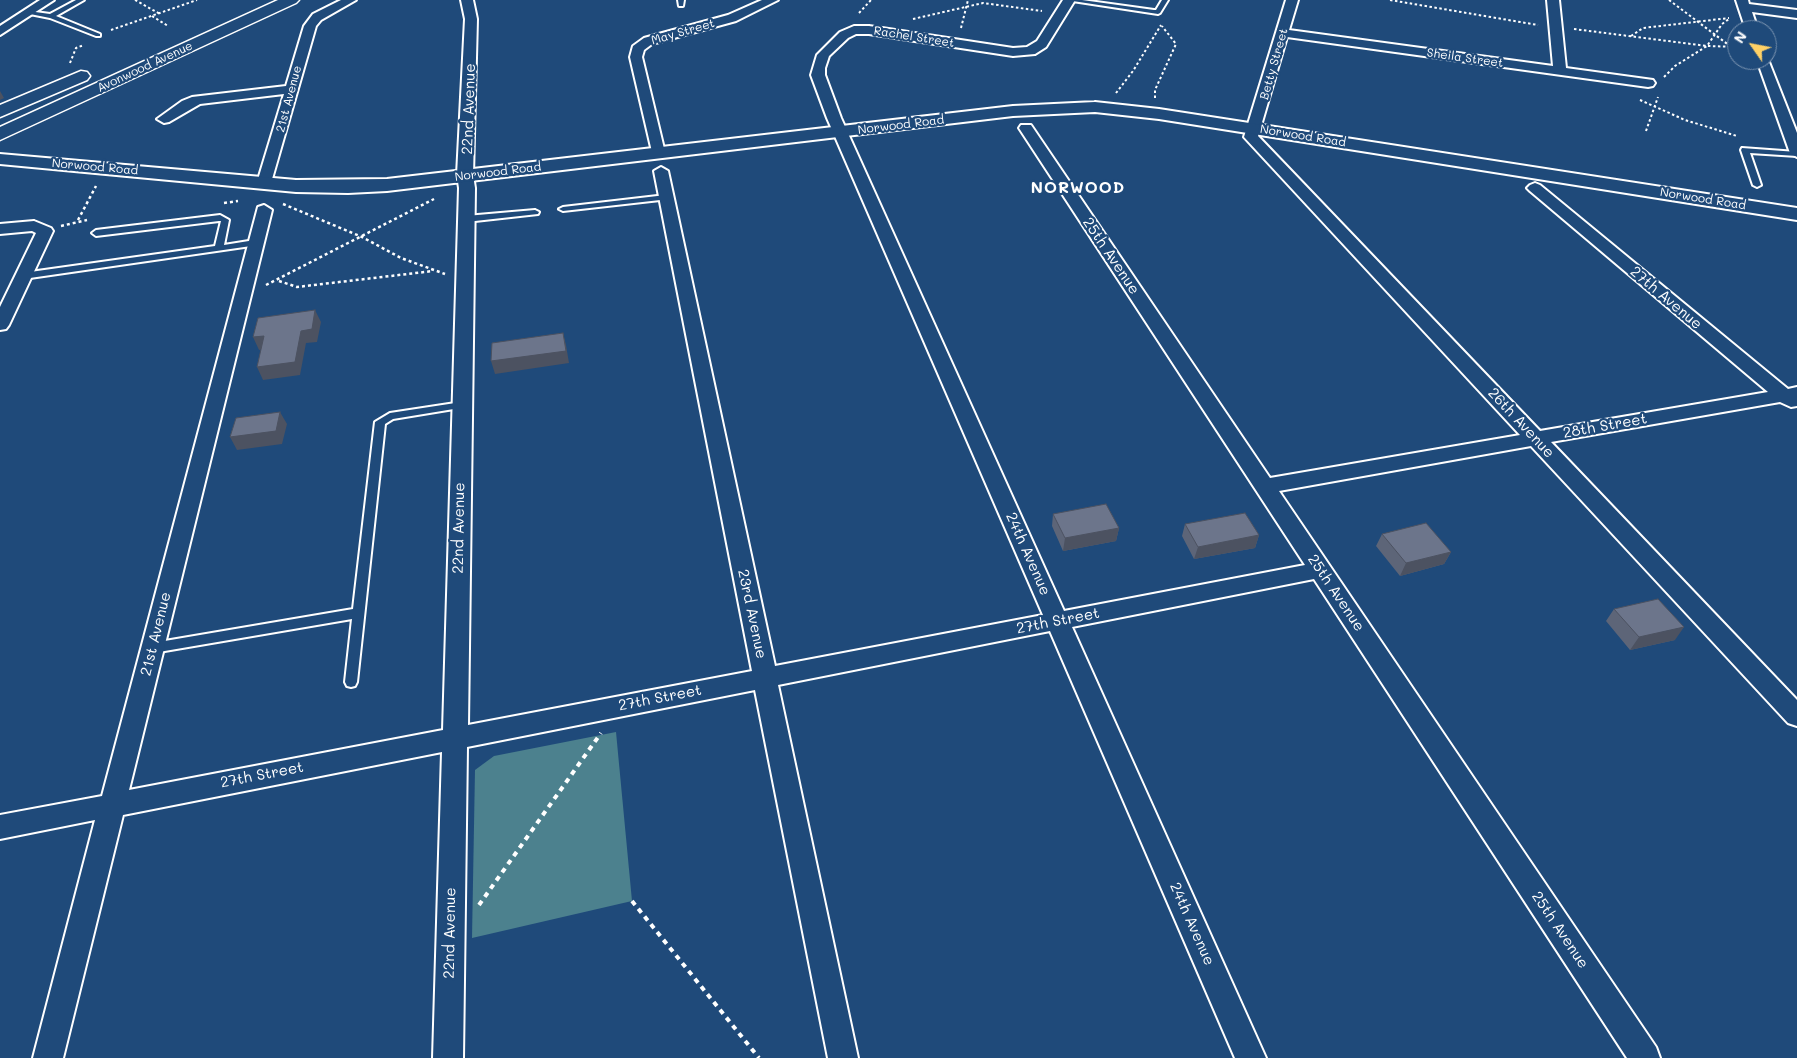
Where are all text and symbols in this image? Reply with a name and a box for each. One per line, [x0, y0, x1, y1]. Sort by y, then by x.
street label: May Street [650, 16, 716, 48]
north arrow [1727, 20, 1777, 70]
street label: Rachel Street [873, 24, 955, 50]
street label: Betty Street [1257, 27, 1291, 101]
text: N [1729, 27, 1751, 47]
street label: Avonwood Avenue [95, 39, 195, 95]
street label: Sheila Street [1426, 46, 1504, 70]
street label: 22nd Avenue [458, 63, 480, 155]
street label: 21st Avenue [273, 64, 305, 134]
street label: Norwood Road [857, 113, 945, 137]
street label: Norwood Road [1259, 122, 1347, 150]
street label: Norwood Road [51, 156, 139, 178]
street label: Norwood Road [454, 160, 542, 184]
district label: NORWOOD [1030, 178, 1126, 198]
street label: Norwood Road [1659, 185, 1747, 213]
street label: 25th Avenue [1079, 214, 1143, 298]
street label: 27th Avenue [1626, 263, 1706, 333]
street label: 26th Avenue [1484, 384, 1558, 462]
street label: 28th Street [1562, 410, 1648, 442]
street label: 22nd Avenue [449, 482, 469, 574]
street label: 24th Avenue [1002, 510, 1054, 598]
street label: 25th Avenue [1304, 551, 1368, 635]
street label: 23rd Avenue [734, 568, 770, 660]
street label: 21st Avenue [137, 590, 175, 678]
street label: 27th Street [1015, 604, 1101, 638]
street label: 27th Street [617, 681, 703, 715]
street label: 27th Street [219, 758, 305, 792]
street label: 24th Avenue [1166, 880, 1218, 968]
street label: 22nd Avenue [440, 887, 460, 979]
street label: 25th Avenue [1528, 888, 1592, 972]

